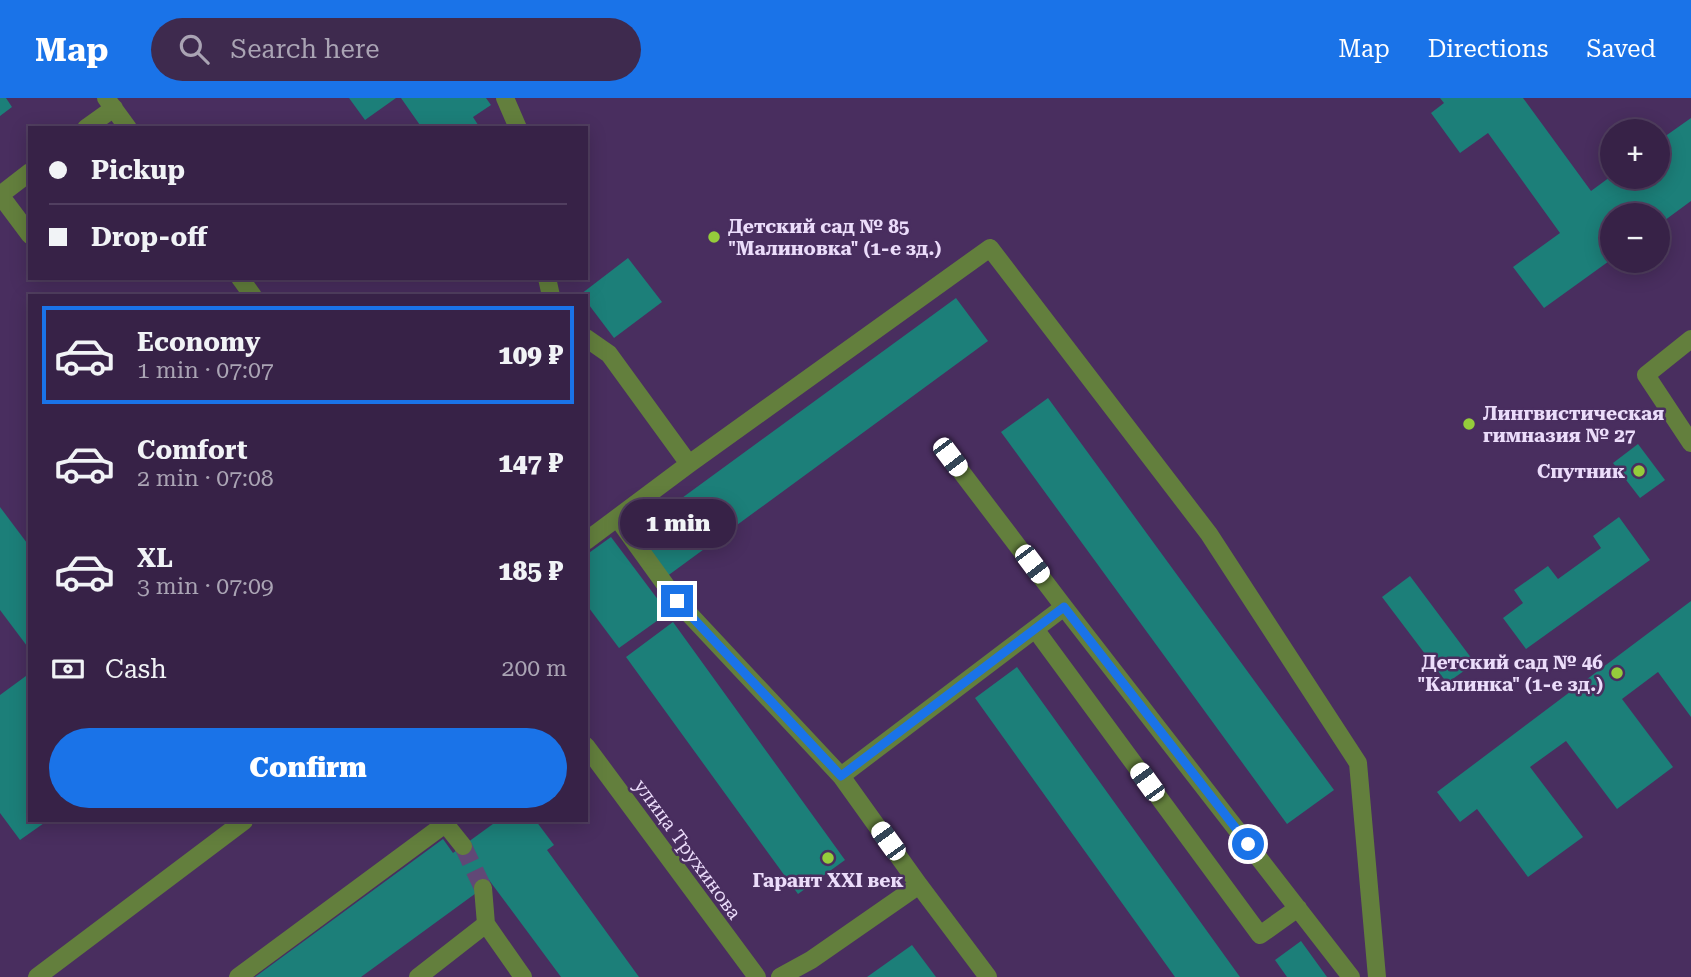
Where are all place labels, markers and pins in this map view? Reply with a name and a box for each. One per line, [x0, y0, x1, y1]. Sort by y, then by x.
place label: Детский сад № 85 "Малиновка" (1-е зд.) [728, 215, 942, 260]
marker: Детский сад № 85 "Малиновка" (1-е зд.) [706, 229, 722, 245]
place label: Лингвистическая гимназия № 27 [1483, 402, 1664, 447]
marker: Лингвистическая гимназия № 27 [1461, 416, 1477, 432]
place label: Спутник [1537, 460, 1625, 483]
marker: Спутник [1631, 463, 1647, 479]
place label: Детский сад № 46 "Калинка" (1-е зд.) [1417, 651, 1603, 696]
marker: Детский сад № 46 "Калинка" (1-е зд.) [1609, 665, 1625, 681]
marker: Гарант XXI век [820, 850, 836, 866]
place label: Гарант XXI век [752, 869, 904, 892]

